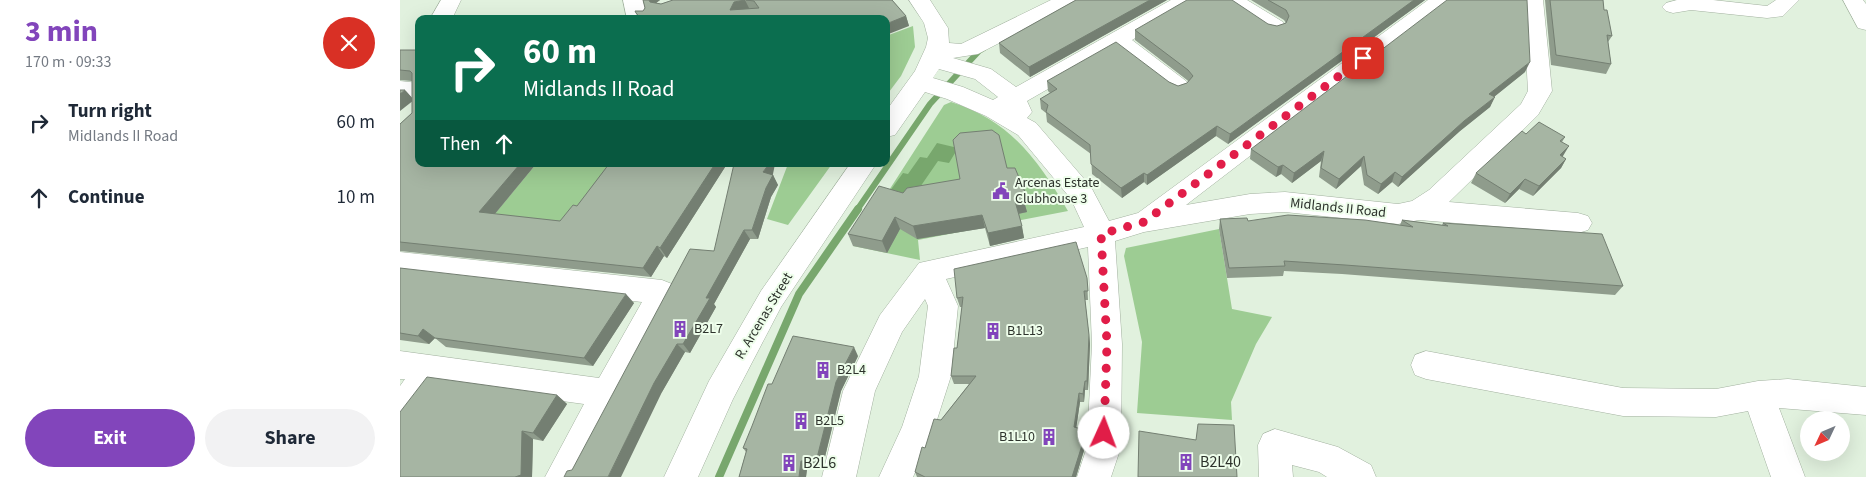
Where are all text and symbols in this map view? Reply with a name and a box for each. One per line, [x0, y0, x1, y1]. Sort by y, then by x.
text: 3 min [25, 10, 98, 53]
button: close [323, 17, 375, 69]
text: 60 m [523, 27, 597, 77]
icon: right [440, 35, 505, 100]
pin [1342, 37, 1384, 79]
icon: arrive [1349, 44, 1377, 72]
text: 170 m · 09:33 [25, 51, 112, 73]
text: Midlands II Road [523, 73, 674, 105]
text: Turn right [68, 98, 152, 125]
icon: right [25, 109, 53, 137]
text: 60 m [337, 109, 375, 136]
text: Midlands II Road [68, 125, 178, 147]
icon: ahead [490, 130, 518, 158]
text: Then [440, 131, 480, 158]
place label: Arcenas Estate Clubhouse 3 [1015, 173, 1100, 209]
public building icon: Arcenas Estate Clubhouse 3 [991, 181, 1011, 201]
icon: ahead [25, 184, 53, 212]
text: Continue [68, 184, 145, 211]
text: 10 m [337, 184, 375, 211]
street label: Midlands II Road [1289, 193, 1387, 223]
street label: R. Arcenas Street [730, 269, 798, 363]
building icon: B2L7 [670, 319, 690, 339]
place label: B2L7 [694, 319, 723, 339]
building icon: B1L13 [983, 321, 1003, 341]
place label: B1L13 [1007, 321, 1043, 341]
building icon: B2L4 [813, 360, 833, 380]
place label: B2L4 [837, 360, 866, 380]
position arrow [1077, 406, 1129, 458]
button: Exit [25, 409, 195, 467]
button: Share [205, 409, 375, 467]
building icon: B2L5 [791, 411, 811, 431]
place label: B2L5 [815, 411, 844, 431]
north arrow [1800, 411, 1850, 461]
map controls [1800, 411, 1850, 461]
place label: B1L10 [999, 427, 1035, 447]
building icon: B1L10 [1039, 427, 1059, 447]
place label: B2L40 [1200, 451, 1241, 473]
place label: B2L6 [803, 452, 836, 474]
building icon: B2L40 [1176, 452, 1196, 472]
building icon: B2L6 [779, 453, 799, 473]

